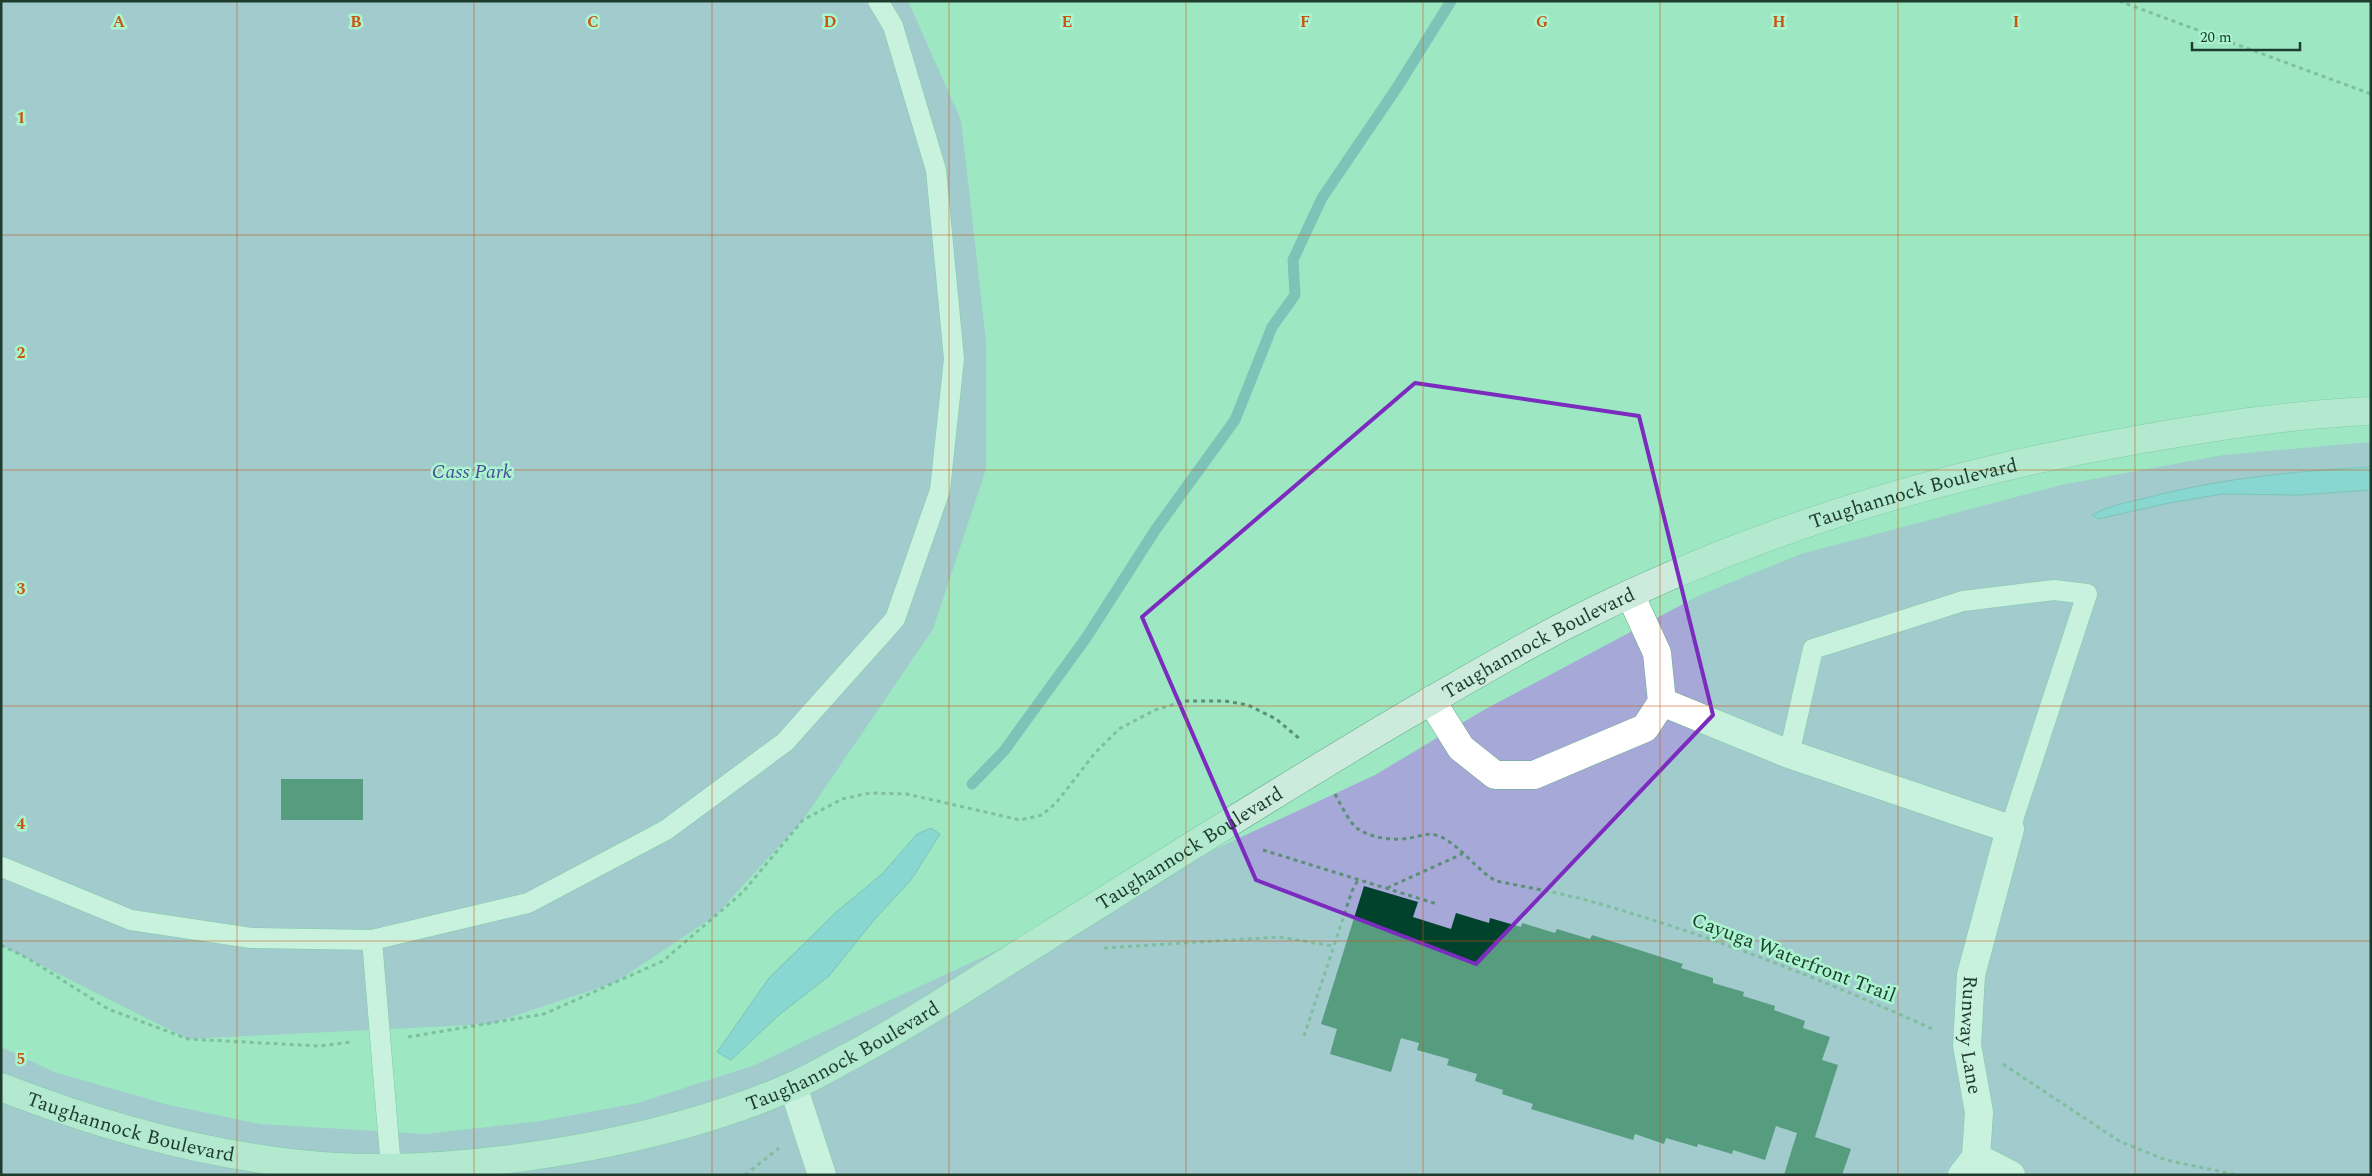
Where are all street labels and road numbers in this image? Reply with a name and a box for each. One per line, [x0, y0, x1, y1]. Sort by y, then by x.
street label: Taughannock Boulevard [1805, 450, 2020, 537]
street label: Taughannock Boulevard [1436, 580, 1640, 707]
street label: Taughannock Boulevard [1090, 779, 1289, 918]
street label: Cayuga Waterfront Trail [1687, 905, 1900, 1011]
street label: Runway Lane [1951, 975, 1990, 1097]
street label: Taughannock Boulevard [742, 994, 946, 1119]
street label: Taughannock Boulevard [22, 1084, 237, 1170]

